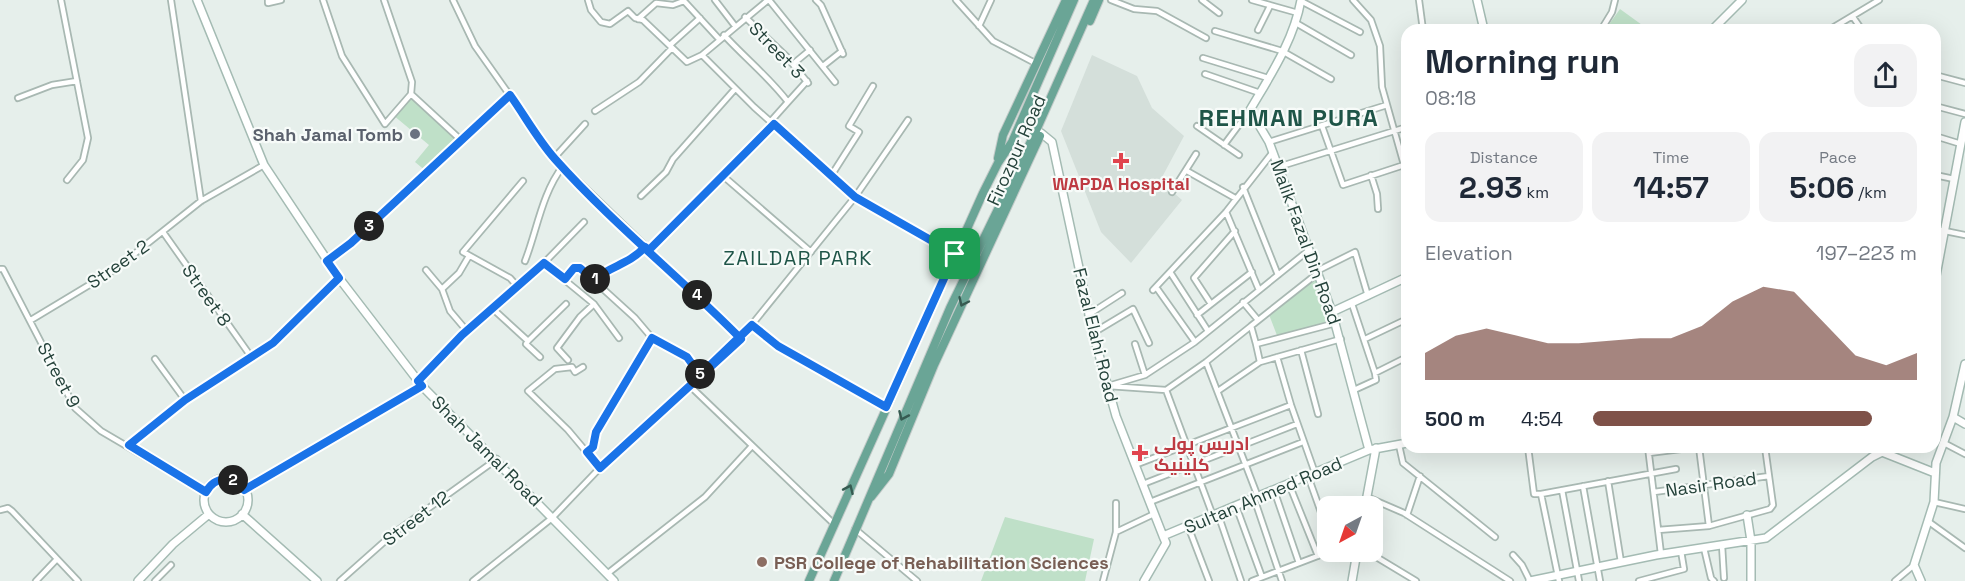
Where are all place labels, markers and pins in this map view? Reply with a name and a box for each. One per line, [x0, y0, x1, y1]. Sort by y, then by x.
place label: Shah Jamal Tomb [253, 123, 403, 146]
marker: Shah Jamal Tomb [408, 127, 422, 141]
marker: WAPDA Hospital [1112, 152, 1130, 170]
place label: WAPDA Hospital [1052, 172, 1190, 195]
pin: 3 [354, 211, 384, 241]
pin [929, 228, 980, 279]
pin: 1 [580, 264, 610, 294]
pin: 4 [682, 280, 712, 310]
pin: 5 [685, 359, 715, 389]
place label: ادریس پولی کلینیک [1154, 432, 1250, 476]
marker: ادریس پولی کلینیک [1131, 444, 1149, 462]
pin: 2 [218, 465, 248, 495]
place label: PSR College of Rehabilitation Sciences [774, 551, 1109, 574]
marker: PSR College of Rehabilitation Sciences [755, 555, 769, 569]

